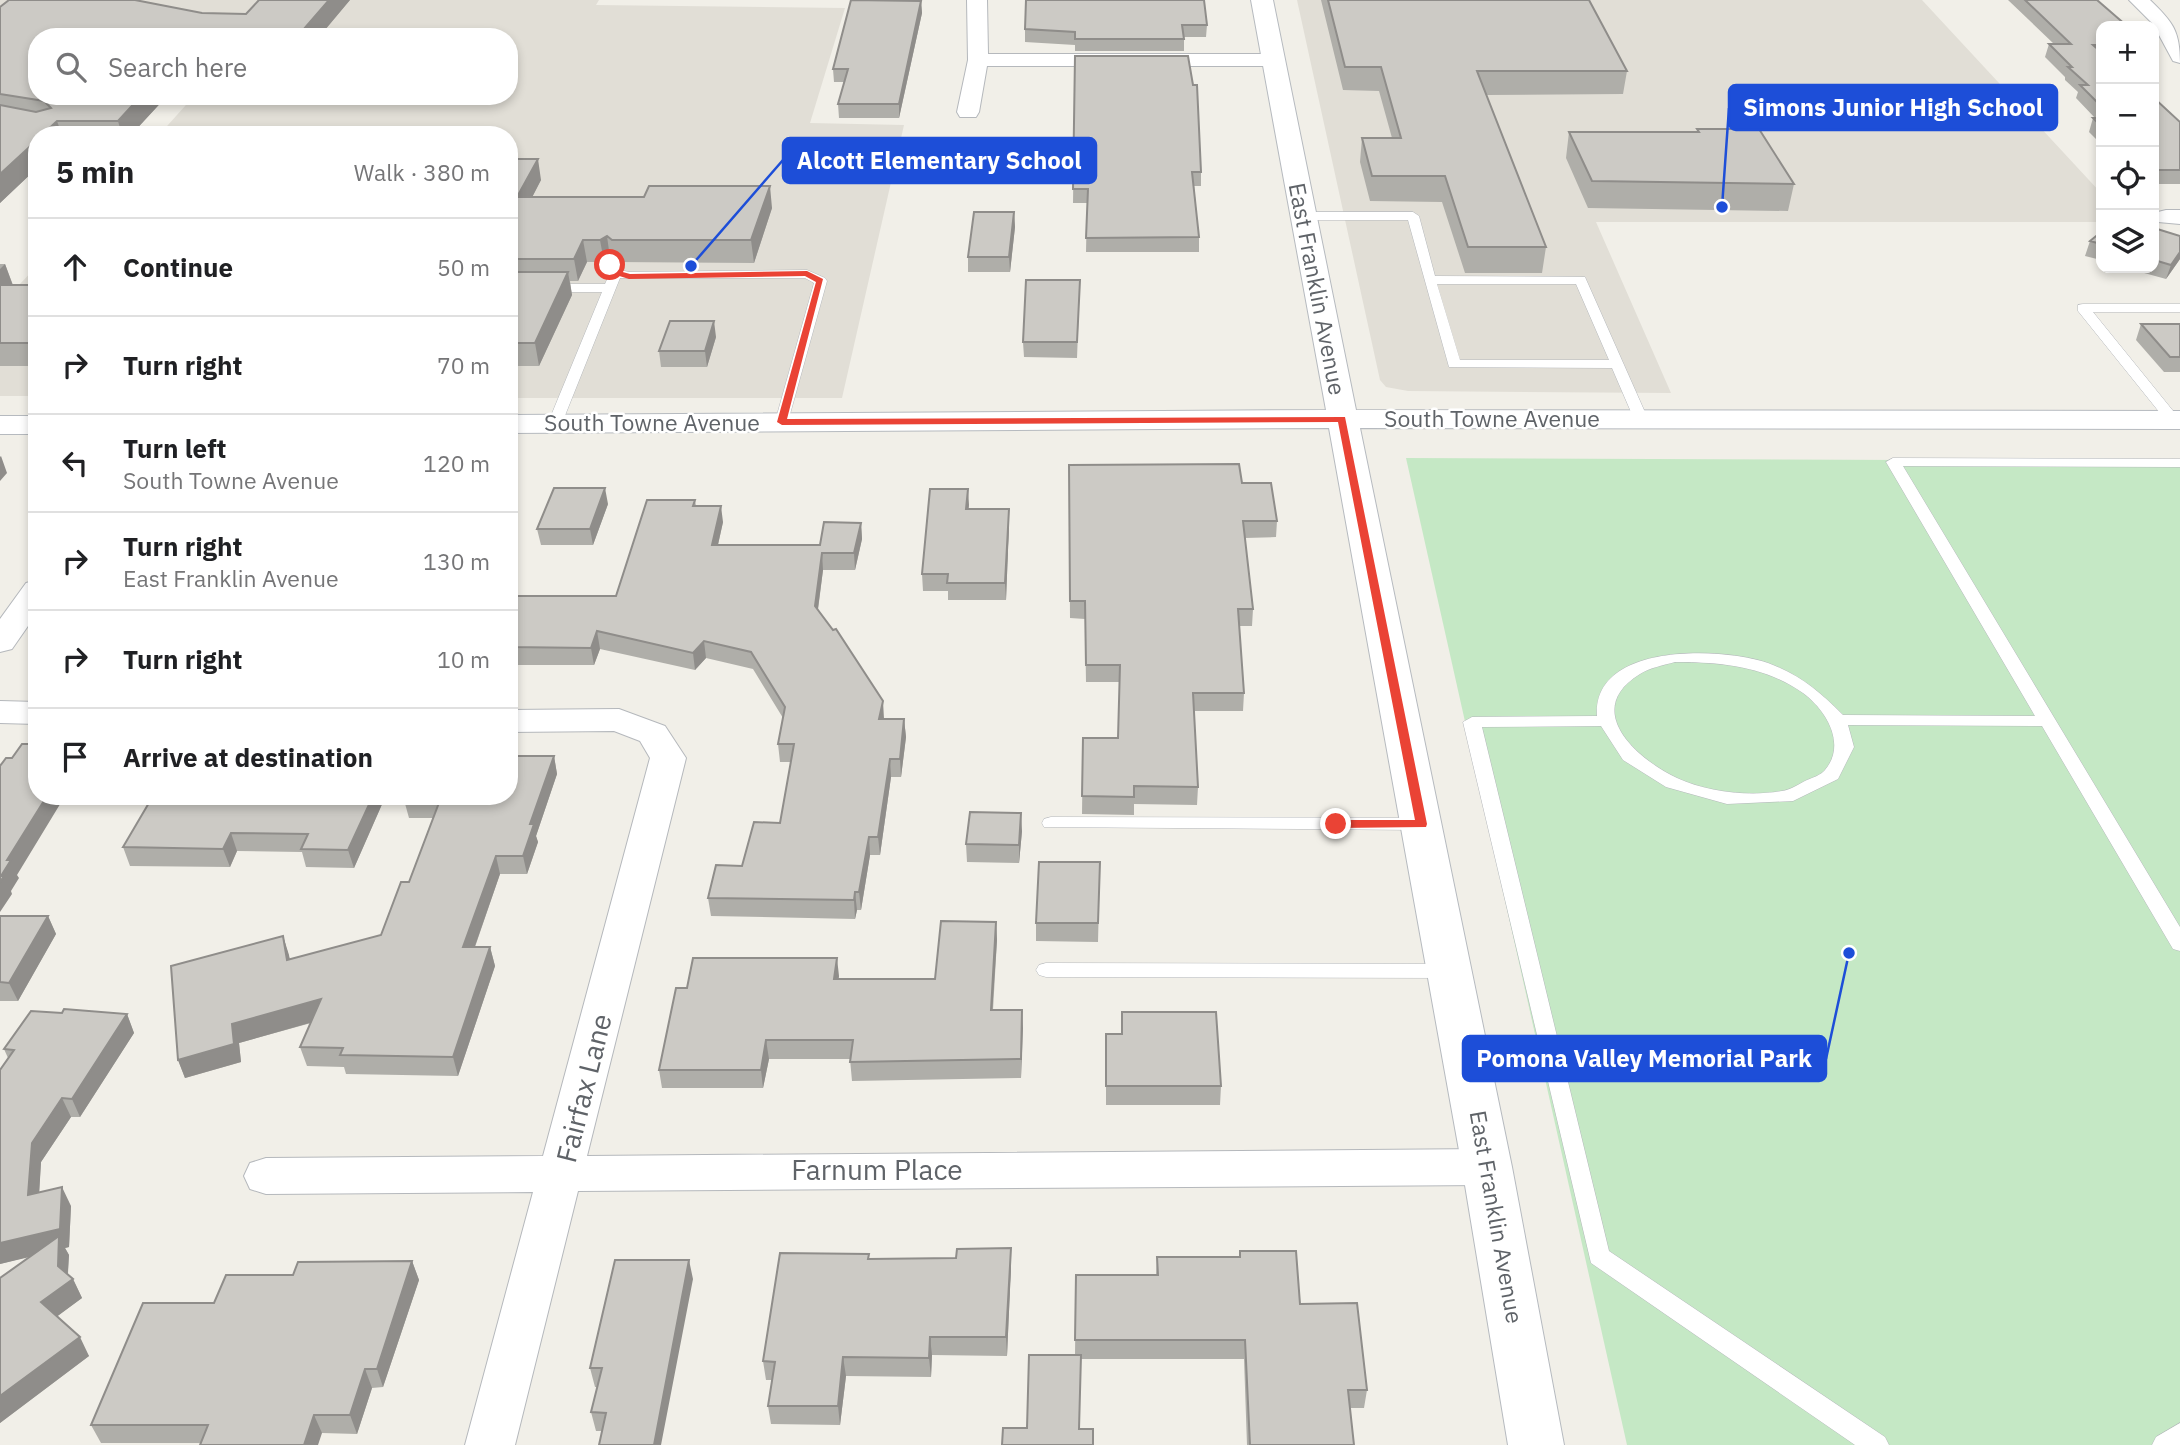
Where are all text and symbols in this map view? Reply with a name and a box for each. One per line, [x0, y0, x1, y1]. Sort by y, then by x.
map controls [2096, 21, 2159, 273]
button: + [2096, 21, 2159, 84]
search box [28, 28, 518, 105]
icon: search [52, 48, 90, 86]
text: Search here [108, 50, 247, 84]
button: − [2096, 84, 2159, 147]
callout: Simons Junior High School [1729, 85, 2057, 130]
text: Simons Junior High School [1743, 91, 2043, 123]
callout: Alcott Elementary School [783, 138, 1096, 183]
text: Alcott Elementary School [796, 144, 1082, 176]
button: locate [2096, 147, 2159, 210]
text: 5 min [56, 152, 134, 191]
text: Walk · 380 m [354, 157, 490, 187]
street label: East Franklin Avenue [1283, 180, 1353, 398]
button: layers [2096, 210, 2159, 273]
icon: ahead [56, 248, 94, 286]
route start [594, 249, 625, 280]
text: Continue [123, 250, 233, 284]
text: 50 m [437, 252, 490, 282]
icon: right [56, 346, 94, 384]
text: Turn right [123, 348, 242, 382]
text: 70 m [437, 350, 490, 380]
street label: South Towne Avenue [1384, 403, 1600, 433]
street label: South Towne Avenue [544, 407, 760, 437]
text: Turn left [123, 431, 226, 465]
icon: left [56, 444, 94, 482]
text: 120 m [423, 448, 490, 478]
text: South Towne Avenue [123, 465, 339, 495]
text: Turn right [123, 529, 242, 563]
icon: right [56, 542, 94, 580]
text: 130 m [423, 546, 490, 576]
text: East Franklin Avenue [123, 563, 339, 593]
icon: right [56, 640, 94, 678]
text: Turn right [123, 642, 242, 676]
text: 10 m [437, 644, 490, 674]
icon: arrive [56, 738, 94, 776]
text: Arrive at destination [123, 740, 373, 774]
route end [1320, 808, 1351, 839]
street label: Fairfax Lane [547, 1010, 620, 1166]
callout: Pomona Valley Memorial Park [1463, 1036, 1826, 1081]
text: Pomona Valley Memorial Park [1476, 1042, 1812, 1074]
street label: East Franklin Avenue [1463, 1108, 1530, 1326]
street label: Farnum Place [791, 1151, 963, 1188]

